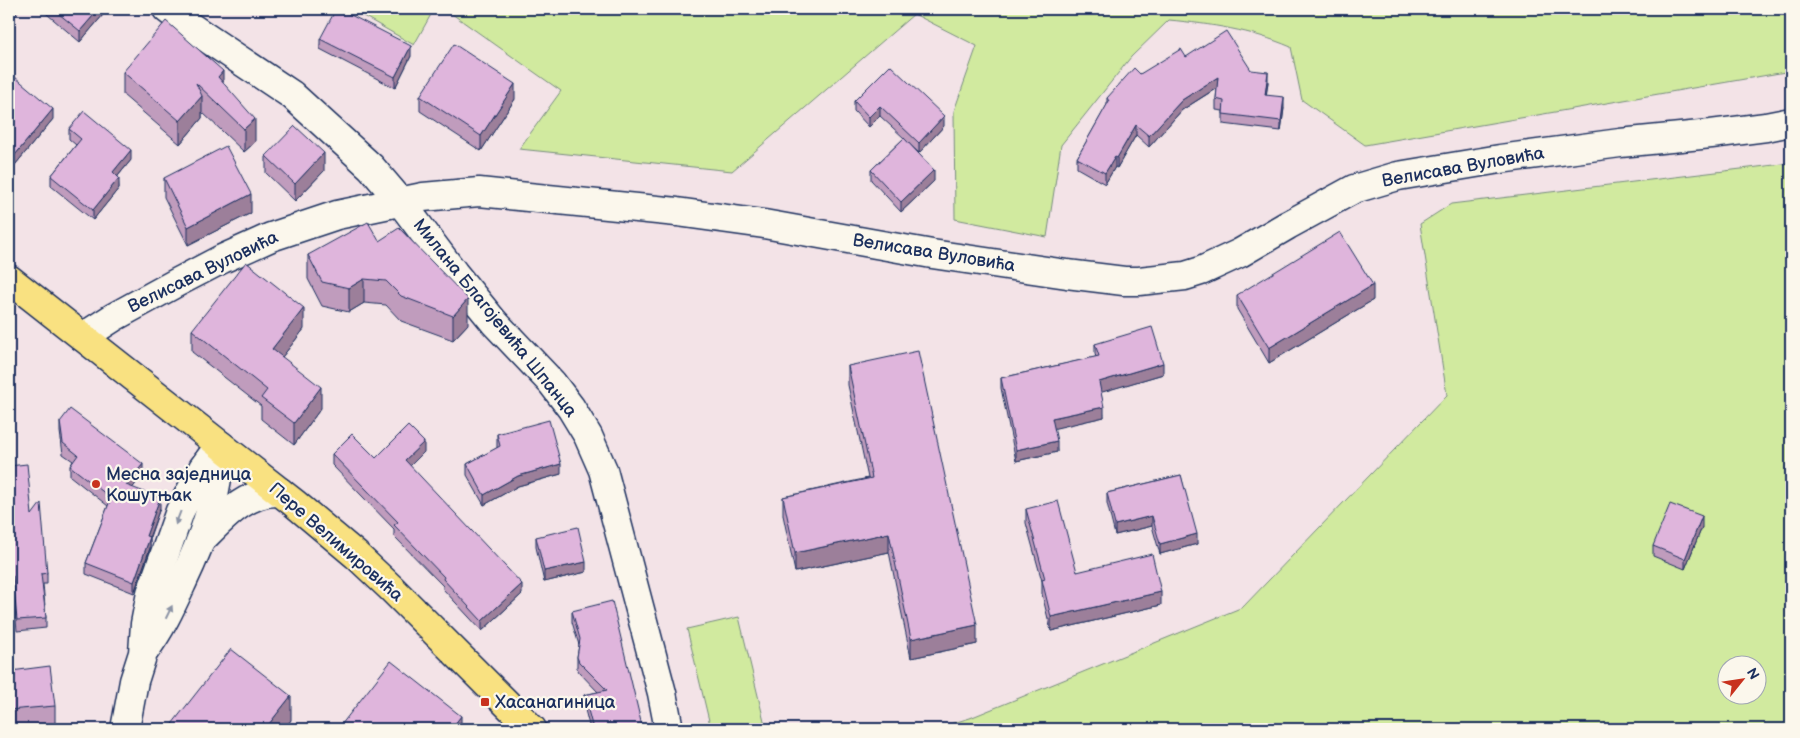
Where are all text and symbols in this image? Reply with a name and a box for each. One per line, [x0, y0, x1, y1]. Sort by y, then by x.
street label: Велисава Вуловића [1380, 142, 1546, 192]
street label: Милана Благојевића Шпанца [408, 215, 582, 422]
street label: Велисава Вуловића [124, 226, 282, 318]
street label: Велисава Вуловића [851, 230, 1017, 276]
place label: Месна заједница Кошутњак [106, 464, 252, 506]
marker: Месна заједница Кошутњак [90, 478, 102, 490]
street label: Пере Велимировића [265, 478, 408, 606]
one-way arrow [174, 511, 182, 526]
one-way arrow [165, 605, 173, 619]
north arrow [1718, 656, 1768, 706]
text: N [1743, 665, 1763, 683]
place label: Хасанагиница [495, 692, 616, 713]
marker: Хасанагиница [479, 696, 491, 708]

